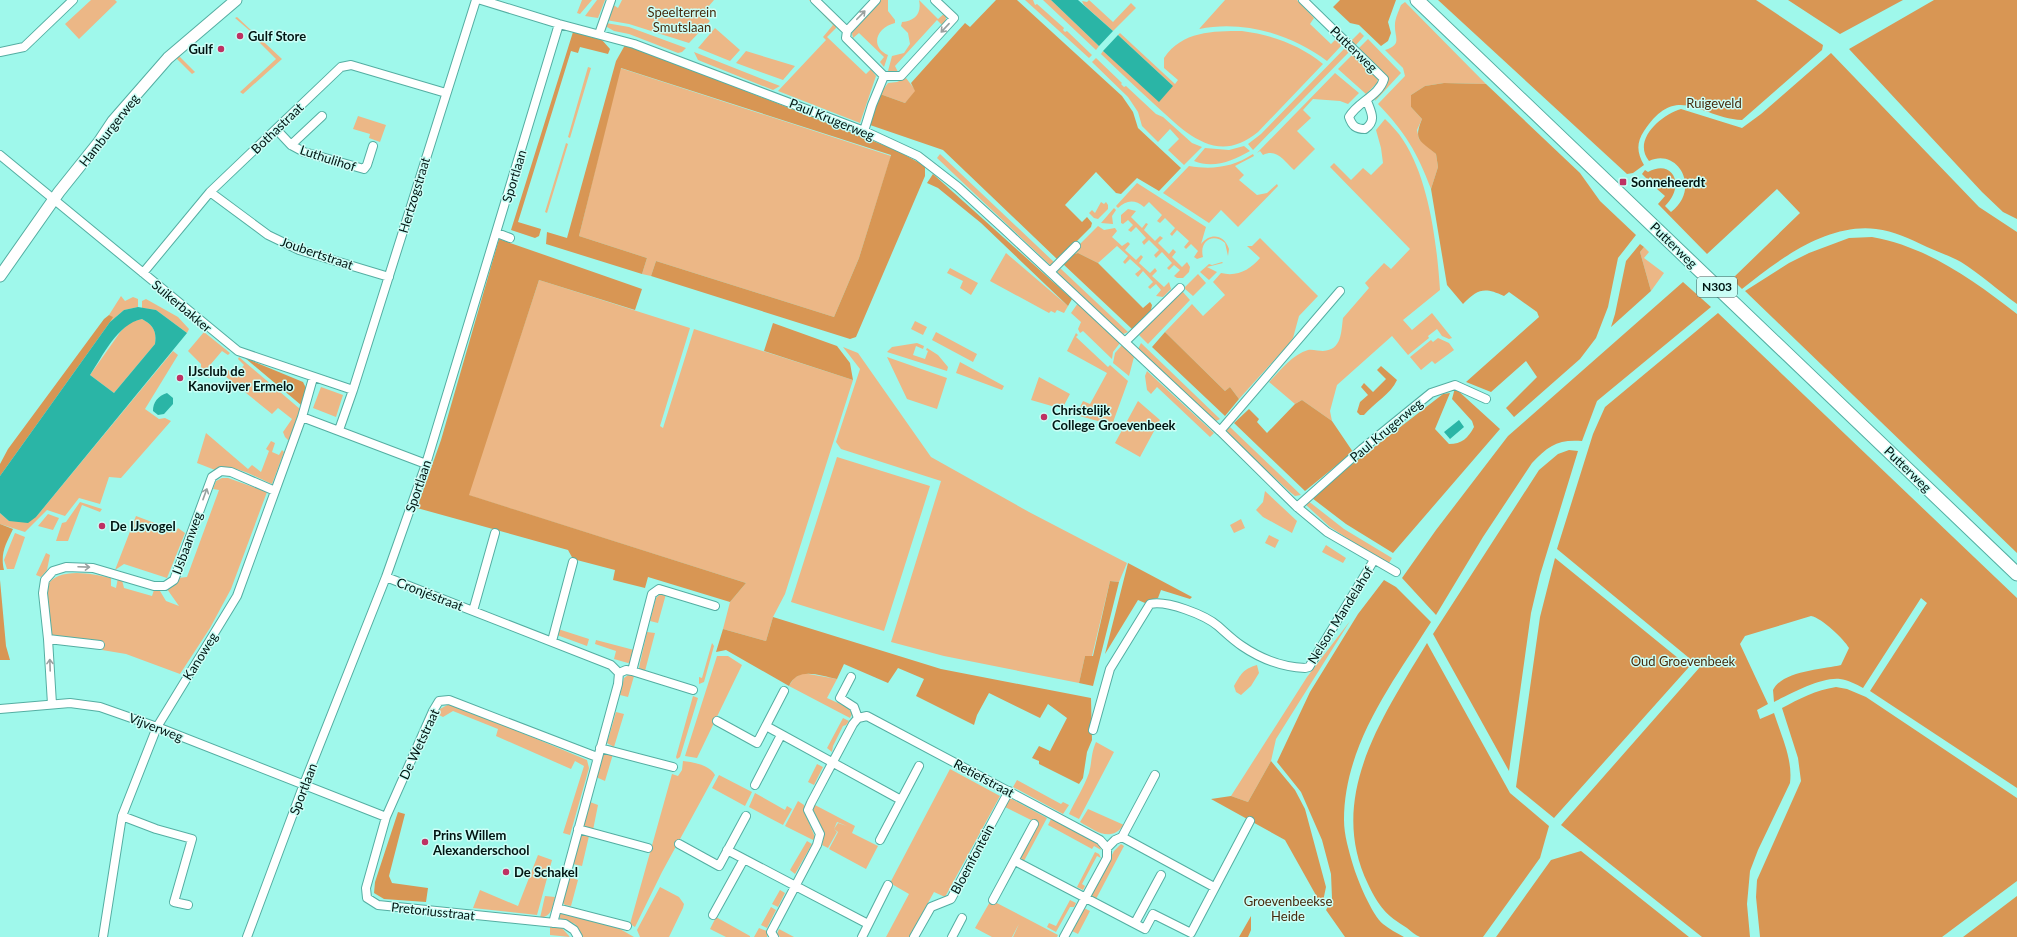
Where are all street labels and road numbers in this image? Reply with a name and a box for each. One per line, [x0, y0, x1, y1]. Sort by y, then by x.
street label: Putterweg [1327, 23, 1381, 75]
street label: Hamburgerweg [76, 90, 143, 170]
street label: Paul Krugerweg [787, 95, 877, 143]
street label: Bothastraat [248, 99, 307, 157]
street label: Luthulihof [298, 141, 358, 175]
street label: Sportlaan [498, 148, 530, 204]
street label: Hertzogstraat [395, 155, 433, 235]
street label: Putterweg [1647, 219, 1701, 271]
street label: Joubertstraat [279, 233, 356, 273]
street label: Suikerbakker [149, 276, 215, 336]
road number: N303 [1697, 277, 1737, 297]
street label: Paul Krugerweg [1346, 395, 1426, 465]
street label: Putterweg [1881, 443, 1935, 495]
street label: Sportlaan [402, 458, 434, 514]
street label: IJsbaanweg [168, 509, 206, 577]
street label: Nelson Mandelahof [1304, 563, 1377, 667]
street label: Cronjéstraat [394, 574, 466, 614]
street label: Kanoweg [179, 629, 221, 683]
street label: De Wetstraat [396, 706, 443, 782]
street label: Vijverweg [127, 709, 186, 745]
street label: Retiefstraat [951, 755, 1017, 801]
street label: Sportlaan [286, 761, 320, 817]
street label: Bloemfontein [947, 821, 997, 897]
street label: Pretoriusstraat [390, 899, 476, 923]

